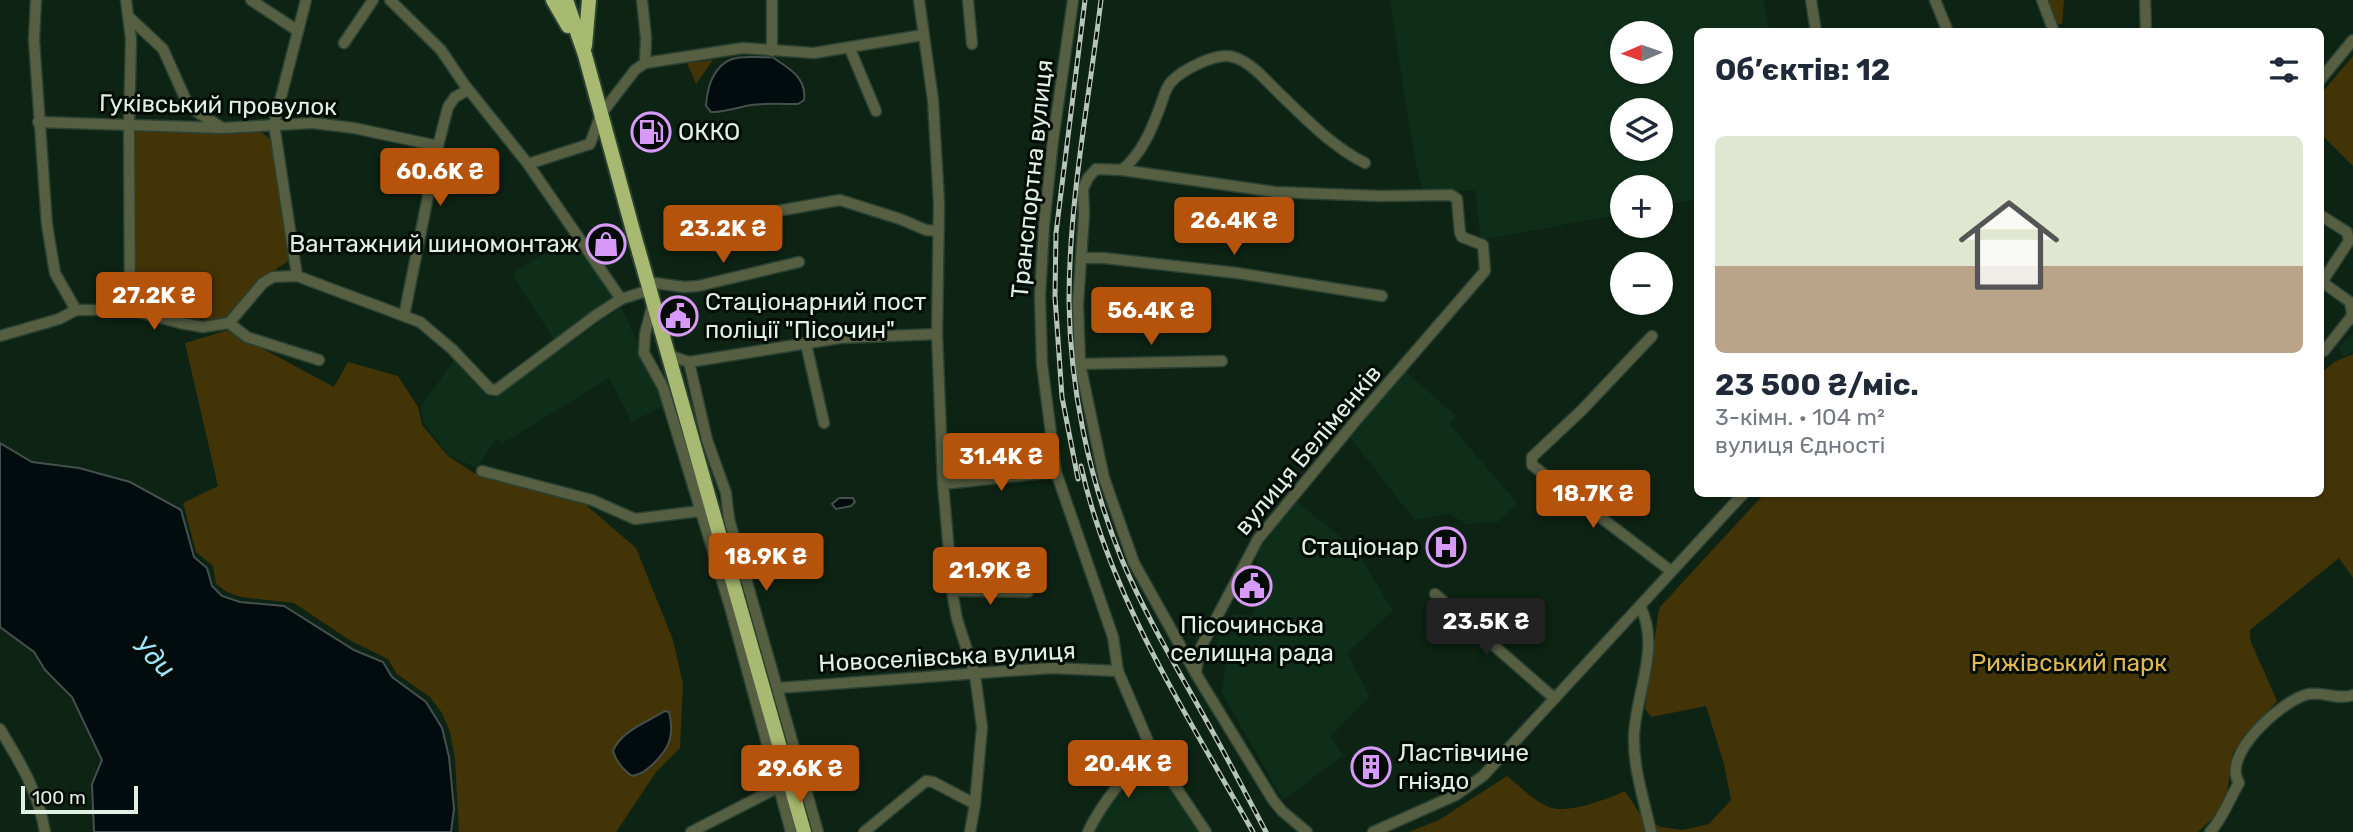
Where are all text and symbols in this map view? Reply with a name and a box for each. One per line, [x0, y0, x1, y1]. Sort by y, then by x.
north arrow [1610, 21, 1673, 84]
map controls [1610, 21, 1673, 315]
icon: filters [2265, 51, 2303, 89]
text: Об’єктів: 12 [1715, 52, 1890, 88]
street label: Транспортна вулиця [1006, 58, 1058, 300]
street label: Гуківський провулок [99, 89, 337, 121]
button: layers [1610, 98, 1673, 161]
fuel station icon: ОККО [630, 111, 672, 153]
place label: ОККО [678, 118, 740, 146]
pin: 60.6K ₴ [375, 148, 505, 208]
text: 60.6K ₴ [396, 157, 484, 185]
button: + [1610, 175, 1673, 238]
icon: home [1946, 182, 2072, 308]
pin: 26.4K ₴ [1169, 198, 1299, 257]
pin: 23.2K ₴ [658, 205, 788, 265]
text: 26.4K ₴ [1190, 206, 1278, 234]
text: 23.2K ₴ [679, 214, 767, 242]
shop icon: Вантажний шиномонтаж [585, 223, 627, 265]
place label: Вантажний шиномонтаж [289, 230, 579, 258]
button: − [1610, 252, 1673, 315]
pin: 27.2K ₴ [89, 272, 219, 332]
text: 27.2K ₴ [112, 281, 196, 309]
place label: Стаціонарний пост поліції "Пісочин" [705, 288, 926, 344]
pin: 56.4K ₴ [1086, 288, 1216, 347]
public building icon: Стаціонарний пост поліції "Пісочин" [657, 295, 699, 337]
text: 56.4K ₴ [1107, 296, 1195, 324]
street label: вулиця Беліменків [1229, 359, 1387, 541]
text: 23 500 ₴/міс. [1715, 367, 1919, 403]
text: 3-кімн. · 104 m² [1715, 403, 1885, 431]
text: вулиця Єдності [1715, 431, 1885, 459]
pin: 31.4K ₴ [936, 434, 1066, 493]
text: 31.4K ₴ [959, 442, 1043, 470]
pin: 18.7K ₴ [1528, 470, 1658, 530]
text: 18.7K ₴ [1552, 479, 1634, 507]
hospital icon: Стаціонар [1425, 526, 1467, 568]
place label: Стаціонар [1301, 533, 1419, 561]
pin: 18.9K ₴ [701, 534, 831, 593]
text: 18.9K ₴ [725, 542, 807, 570]
pin: 21.9K ₴ [925, 548, 1055, 607]
text: 21.9K ₴ [949, 556, 1031, 584]
public building icon: Пісочинська селищна рада [1231, 565, 1273, 607]
pin: 23.5K ₴ [1421, 598, 1551, 658]
text: 23.5K ₴ [1442, 607, 1530, 635]
place label: Пісочинська селищна рада [1170, 611, 1334, 667]
water label: Уди [127, 630, 181, 684]
street label: Новоселівська вулиця [818, 636, 1076, 678]
park label: Рижівський парк [1971, 649, 2167, 677]
place label: Ластівчине гніздо [1398, 739, 1529, 795]
pin: 20.4K ₴ [1063, 740, 1193, 800]
pin: 29.6K ₴ [735, 746, 865, 805]
building icon: Ластівчине гніздо [1350, 746, 1392, 788]
text: 20.4K ₴ [1084, 749, 1172, 777]
text: 29.6K ₴ [757, 754, 843, 782]
scale bar [21, 783, 138, 815]
text: 100 m [32, 786, 86, 809]

